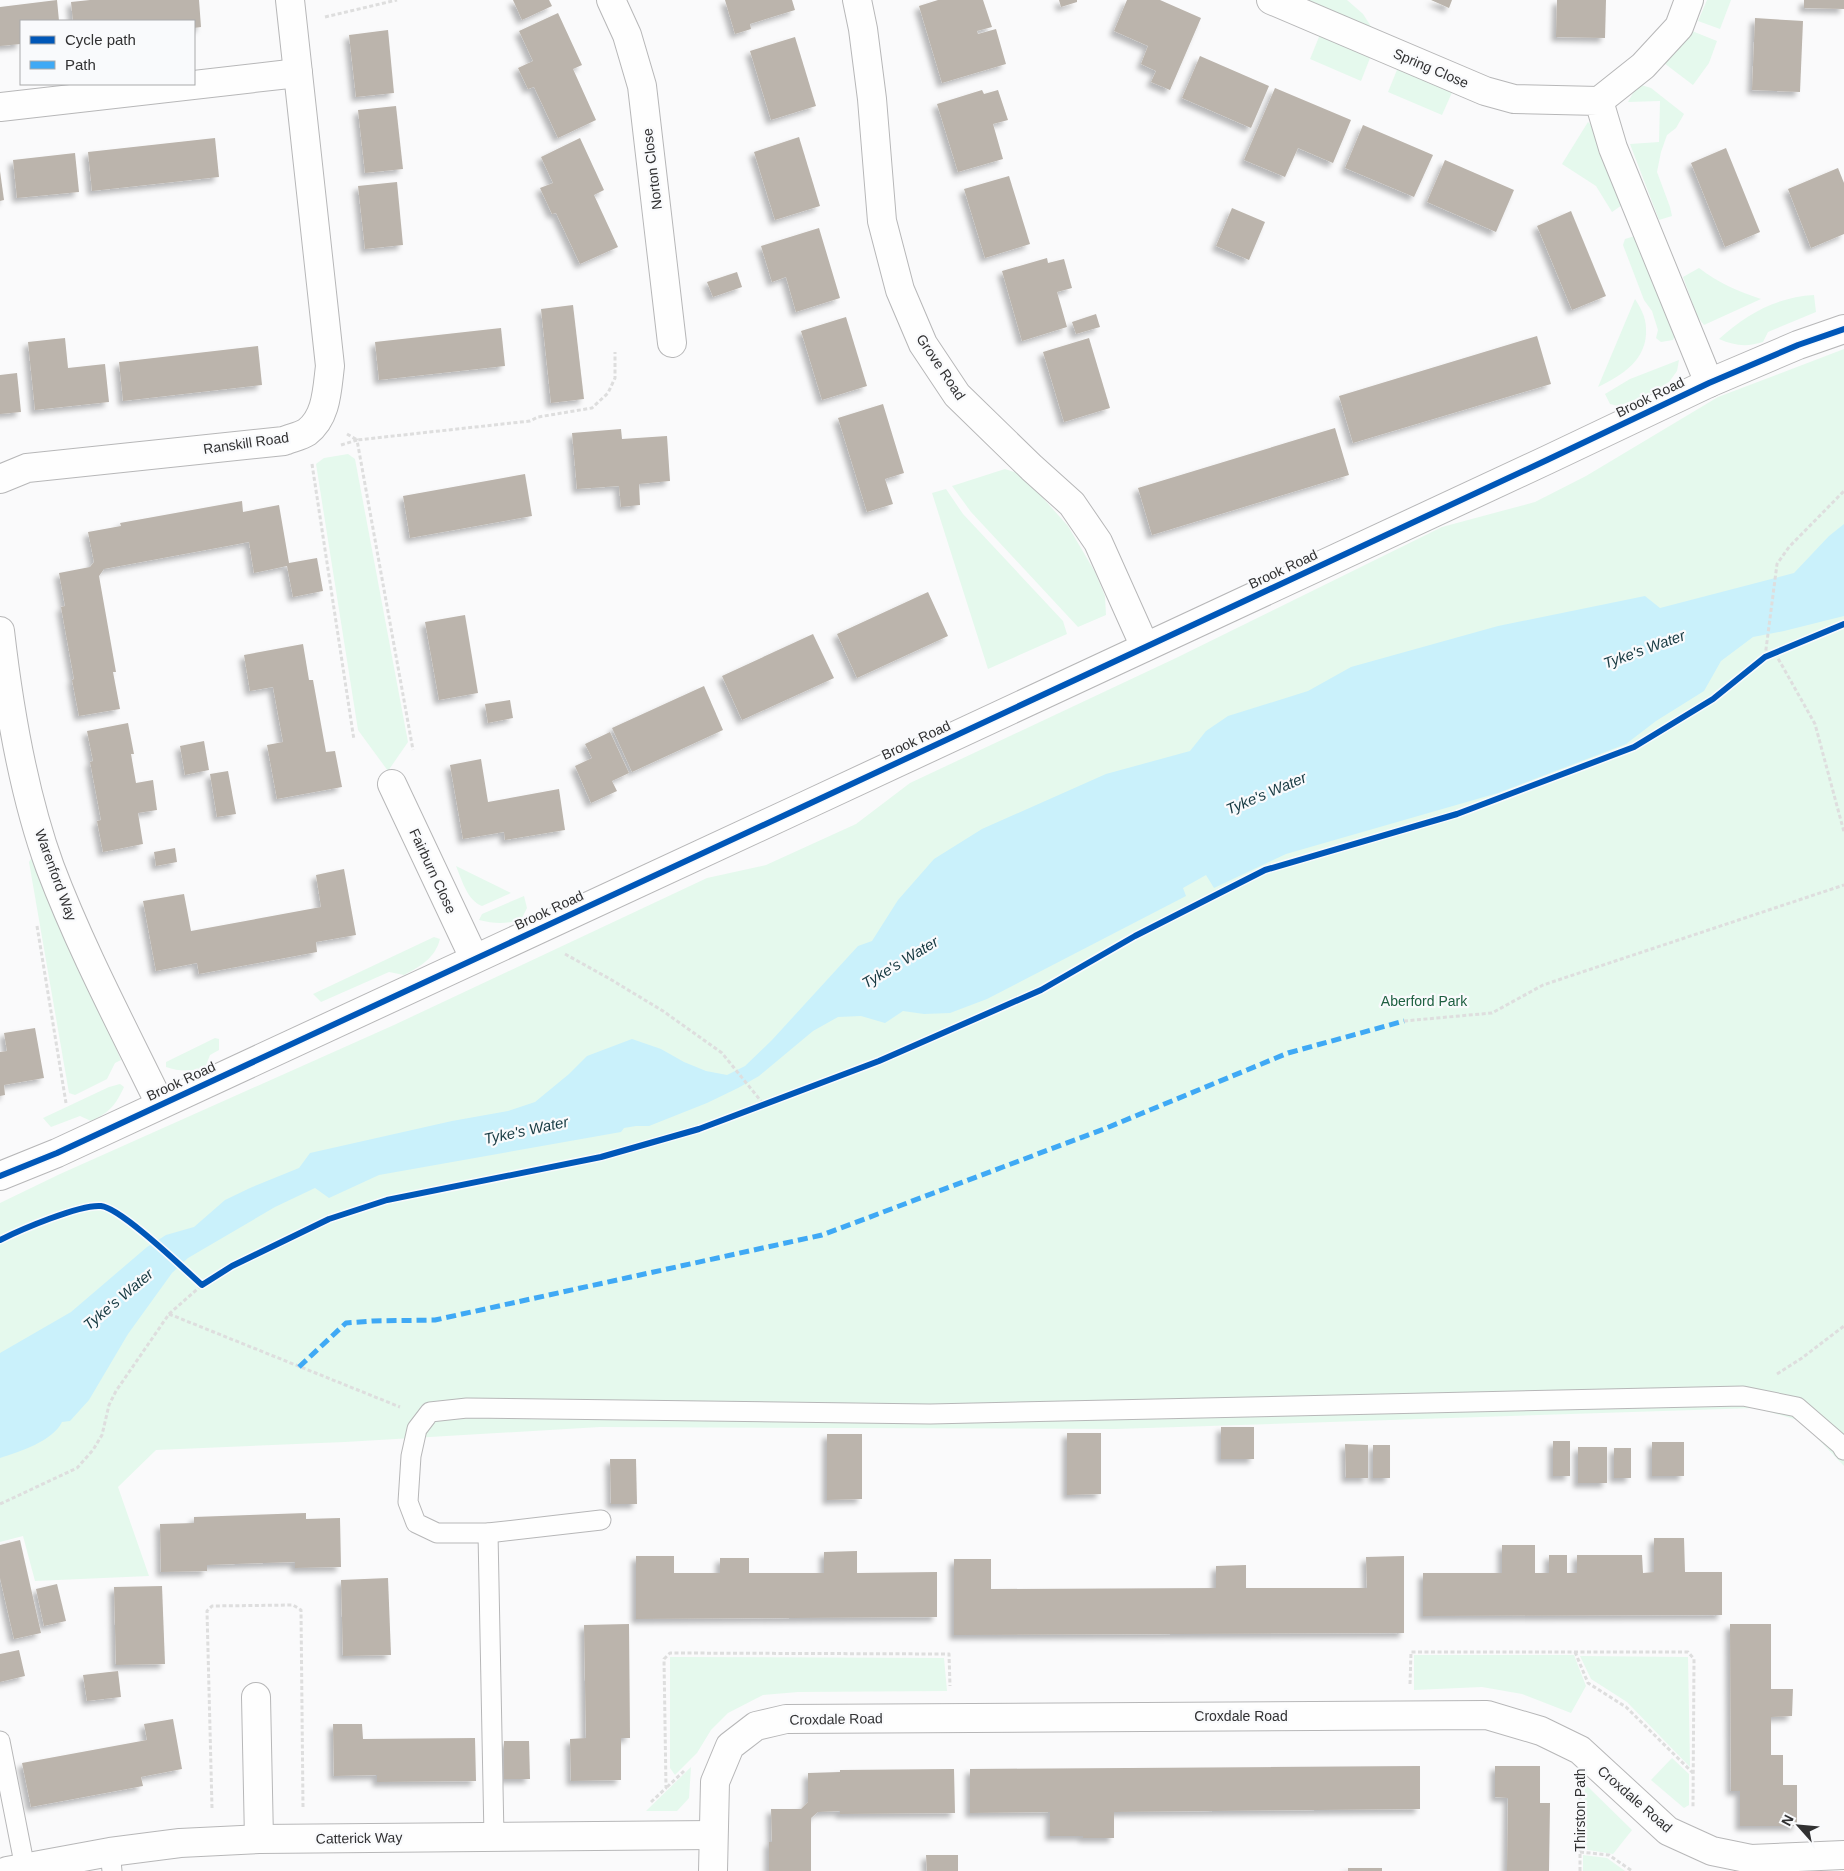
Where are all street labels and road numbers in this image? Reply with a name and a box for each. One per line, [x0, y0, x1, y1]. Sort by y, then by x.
street label: Spring Close [1391, 45, 1471, 91]
street label: Norton Close [639, 127, 665, 211]
street label: Grove Road [913, 331, 969, 403]
street label: Brook Road [1613, 374, 1687, 420]
street label: Ranskill Road [202, 429, 290, 457]
street label: Brook Road [1246, 546, 1320, 592]
street label: Brook Road [879, 717, 953, 763]
street label: Fairburn Close [406, 826, 460, 916]
street label: Warenford Way [32, 827, 80, 923]
street label: Brook Road [512, 887, 586, 933]
street label: Brook Road [144, 1058, 218, 1104]
street label: Croxdale Road [1194, 1708, 1288, 1724]
street label: Croxdale Road [789, 1710, 883, 1728]
street label: Croxdale Road [1595, 1762, 1675, 1836]
street label: Thirston Path [1572, 1768, 1588, 1852]
street label: Catterick Way [316, 1829, 402, 1847]

